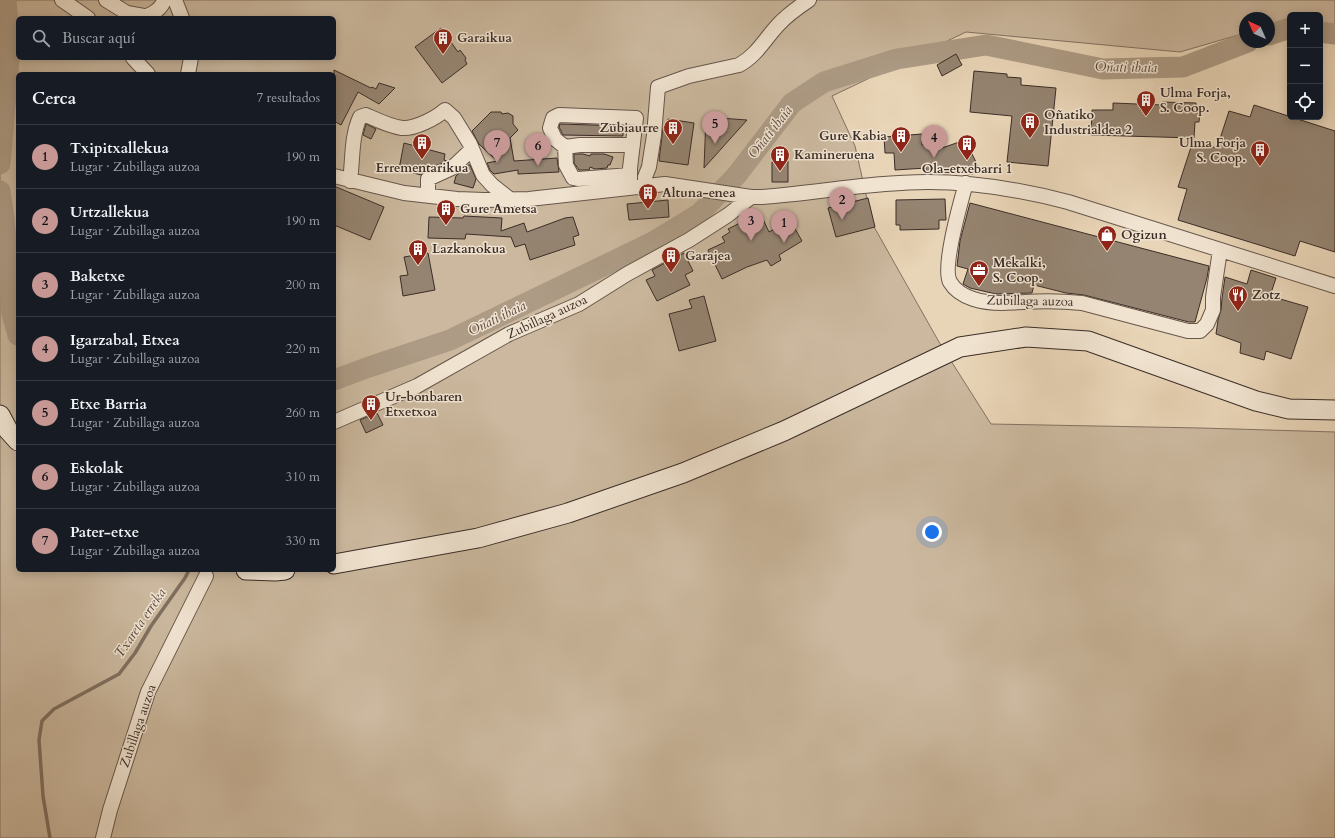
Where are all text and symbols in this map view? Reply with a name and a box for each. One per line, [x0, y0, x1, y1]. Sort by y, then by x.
north arrow [1239, 12, 1275, 48]
map controls [1287, 12, 1323, 120]
button: + [1287, 12, 1323, 48]
search box [16, 16, 336, 60]
icon: search [30, 27, 52, 49]
building icon: Garaikua [432, 27, 454, 55]
text: Buscar aquí [62, 28, 135, 48]
place label: Garaikua [457, 29, 513, 47]
button: − [1287, 48, 1323, 84]
water label: Oñati ibaia [1095, 57, 1157, 77]
place label: Ulma Forja, S. Coop. [1160, 84, 1231, 117]
button: locate [1287, 84, 1323, 120]
text: Cerca [32, 87, 76, 110]
text: 7 resultados [256, 89, 320, 107]
building icon: Ulma Forja, S. Coop. [1135, 89, 1157, 117]
water label: Oñati ibaia [743, 102, 797, 162]
place label: Oñatiko Industrialdea 2 [1044, 106, 1132, 139]
pin: 5 [702, 111, 728, 144]
building icon: Oñatiko Industrialdea 2 [1019, 111, 1041, 139]
building icon: Zubiaurre [662, 117, 684, 145]
place label: Zubiaurre [599, 119, 659, 137]
building icon: Gure Kabia [890, 125, 912, 153]
pin: 4 [921, 125, 947, 158]
place label: Gure Kabia [819, 127, 888, 145]
pin: 7 [484, 130, 510, 163]
building icon: Errementarikua [411, 132, 433, 160]
pin: 6 [525, 133, 551, 166]
building icon: Ola-etxebarri 1 [956, 133, 978, 161]
place label: Ulma Forja S. Coop. [1179, 134, 1247, 167]
text: Txipitxallekua [70, 138, 169, 158]
building icon: Ulma Forja S. Coop. [1249, 139, 1271, 167]
building icon: Kamineruena [769, 144, 791, 172]
place label: Kamineruena [794, 146, 875, 164]
text: 1 [42, 148, 48, 166]
text: 190 m [286, 148, 320, 166]
text: Lugar · Zubillaga auzoa [70, 158, 200, 176]
place label: Errementarikua [375, 159, 469, 177]
place label: Ola-etxebarri 1 [922, 160, 1012, 178]
building icon: Altuna-enea [637, 182, 659, 210]
place label: Altuna-enea [662, 184, 736, 202]
pin: 2 [829, 187, 855, 220]
building icon: Gure Ametsa [435, 198, 457, 226]
place label: Gure Ametsa [460, 200, 538, 218]
text: Urtzallekua [70, 202, 149, 222]
pin: 3 [738, 208, 764, 241]
pin: 1 [771, 210, 797, 243]
text: 2 [42, 212, 48, 230]
text: 190 m [286, 212, 320, 230]
text: Lugar · Zubillaga auzoa [70, 222, 200, 240]
shop icon: Ogizun [1096, 224, 1118, 252]
place label: Ogizun [1121, 226, 1167, 244]
building icon: Lazkanokua [407, 238, 429, 266]
place label: Lazkanokua [432, 240, 506, 258]
building icon: Garajea [660, 245, 682, 273]
place label: Garajea [685, 247, 731, 265]
place label: Mekalki, S. Coop. [993, 254, 1046, 287]
office icon: Mekalki, S. Coop. [968, 259, 990, 287]
text: Baketxe [70, 266, 125, 286]
text: 3 [42, 276, 48, 294]
text: 200 m [286, 276, 320, 294]
restaurant icon: Zotz [1227, 284, 1249, 312]
text: Lugar · Zubillaga auzoa [70, 286, 200, 304]
place label: Zotz [1252, 286, 1281, 304]
street label: Zubillaga auzoa [504, 290, 591, 344]
street label: Zubillaga auzoa [986, 291, 1074, 311]
water label: Oñati ibaia [465, 296, 529, 340]
text: Igarzabal, Etxea [70, 330, 180, 350]
text: 4 [42, 340, 48, 358]
text: 220 m [286, 340, 320, 358]
text: Lugar · Zubillaga auzoa [70, 350, 200, 368]
place label: Ur-bonbaren Etxetxoa [385, 388, 463, 421]
building icon: Ur-bonbaren Etxetxoa [360, 393, 382, 421]
text: Etxe Barria [70, 394, 147, 414]
text: 5 [42, 404, 48, 422]
text: 260 m [286, 404, 320, 422]
text: Lugar · Zubillaga auzoa [70, 414, 200, 432]
text: Eskolak [70, 458, 124, 478]
text: 6 [42, 468, 48, 486]
text: 310 m [286, 468, 320, 486]
text: Lugar · Zubillaga auzoa [70, 478, 200, 496]
text: Pater-etxe [70, 522, 139, 542]
your location [922, 522, 942, 542]
text: 7 [42, 532, 48, 550]
text: 330 m [286, 532, 320, 550]
text: Lugar · Zubillaga auzoa [70, 542, 200, 560]
water label: Txareta erreka [110, 584, 170, 662]
street label: Zubillaga auzoa [115, 682, 161, 770]

